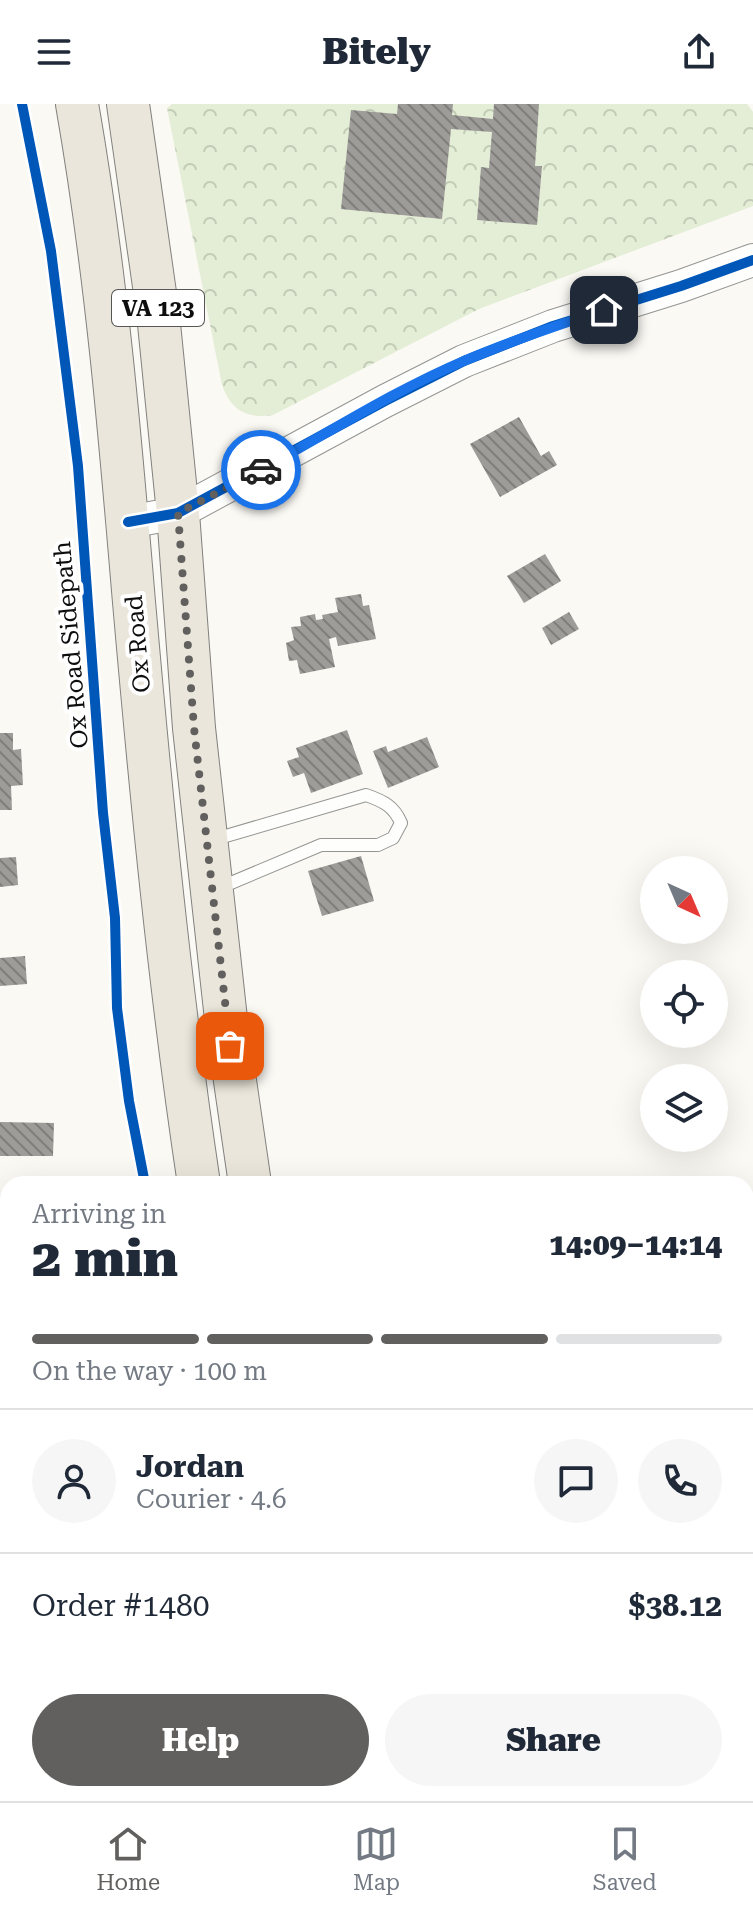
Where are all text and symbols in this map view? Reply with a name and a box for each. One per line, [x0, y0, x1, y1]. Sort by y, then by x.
icon: menu [32, 30, 76, 74]
icon: share [677, 30, 721, 74]
text: Bitely [322, 31, 431, 73]
pin [570, 276, 638, 344]
icon: home [582, 288, 626, 332]
road number: VA 123 [112, 290, 204, 326]
courier [221, 430, 301, 510]
icon: car [239, 448, 283, 492]
street label: Ox Road Sidepath [48, 540, 94, 750]
street label: Ox Road [120, 594, 156, 694]
north arrow [640, 856, 728, 944]
map controls [640, 856, 728, 1152]
button: locate [640, 960, 728, 1048]
pin [196, 1012, 264, 1080]
icon: bag [208, 1024, 252, 1068]
button: layers [640, 1064, 728, 1152]
text: Arriving in [32, 1199, 166, 1229]
text: 14:09–14:14 [549, 1227, 722, 1262]
text: 2 min [32, 1228, 178, 1289]
text: On the way · 100 m [32, 1356, 267, 1386]
button: person [32, 1439, 116, 1523]
button: chat [534, 1439, 618, 1523]
button: phone [638, 1439, 722, 1523]
text: Jordan [136, 1449, 244, 1484]
text: Courier · 4.6 [136, 1484, 286, 1514]
text: Order #1480 [32, 1588, 210, 1623]
text: $38.12 [629, 1588, 722, 1623]
button: Help [32, 1694, 369, 1786]
button: Share [385, 1694, 722, 1786]
tab: Home [96, 1822, 160, 1895]
tab: Map [353, 1822, 400, 1895]
tab: Saved [593, 1822, 657, 1895]

